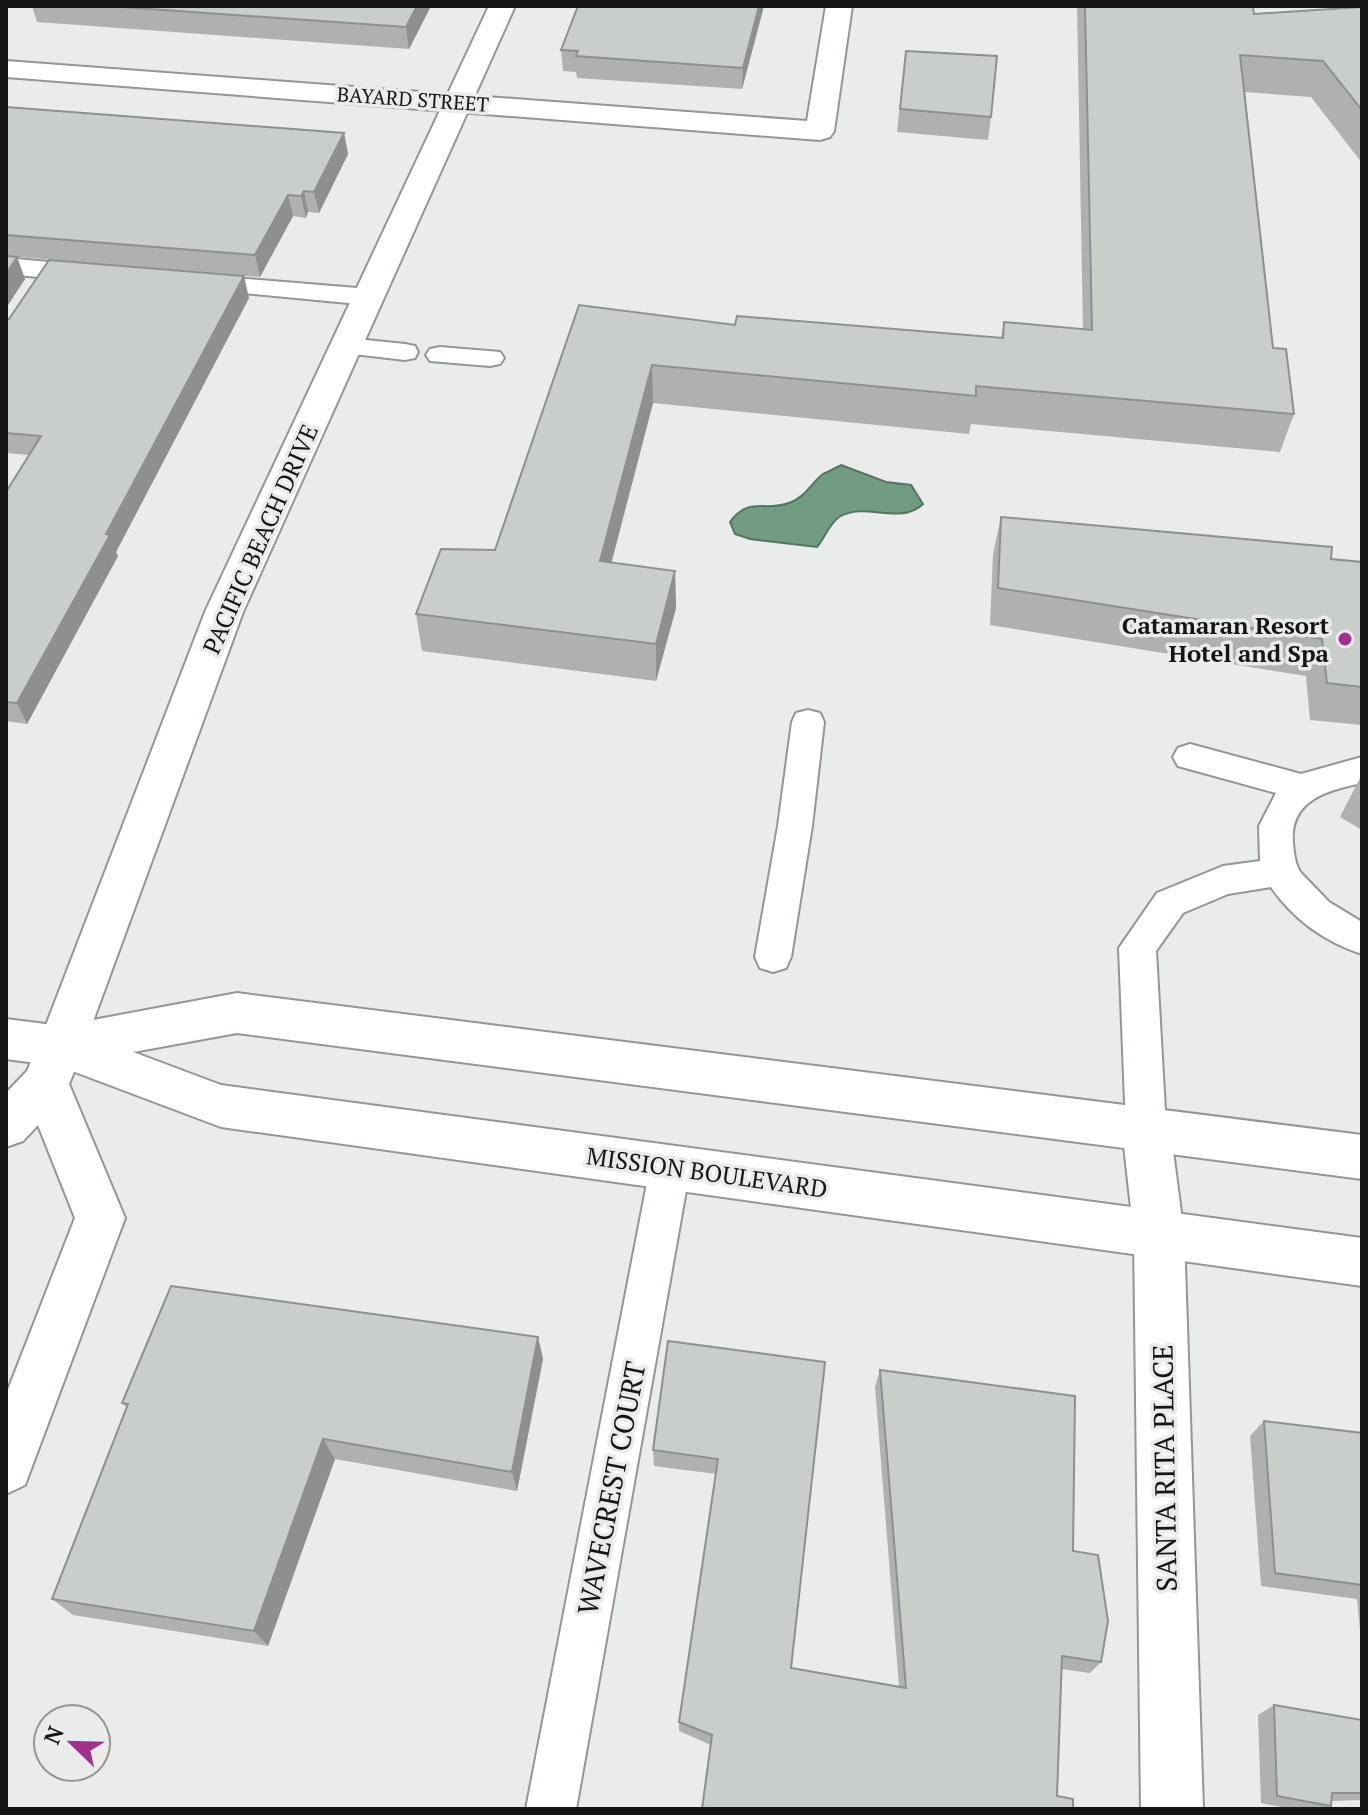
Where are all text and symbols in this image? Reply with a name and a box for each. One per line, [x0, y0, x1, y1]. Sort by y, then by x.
street label: BAYARD STREET [336, 80, 490, 118]
street label: PACIFIC BEACH DRIVE [195, 419, 325, 659]
place label: Catamaran Resort Hotel and Spa [1122, 609, 1330, 669]
marker: Catamaran Resort Hotel and Spa [1336, 630, 1354, 648]
street label: MISSION BOULEVARD [584, 1139, 830, 1205]
street label: SANTA RITA PLACE [1143, 1344, 1185, 1592]
street label: WAVECREST COURT [568, 1358, 654, 1618]
north arrow [32, 1703, 112, 1783]
text: N [37, 1721, 70, 1748]

